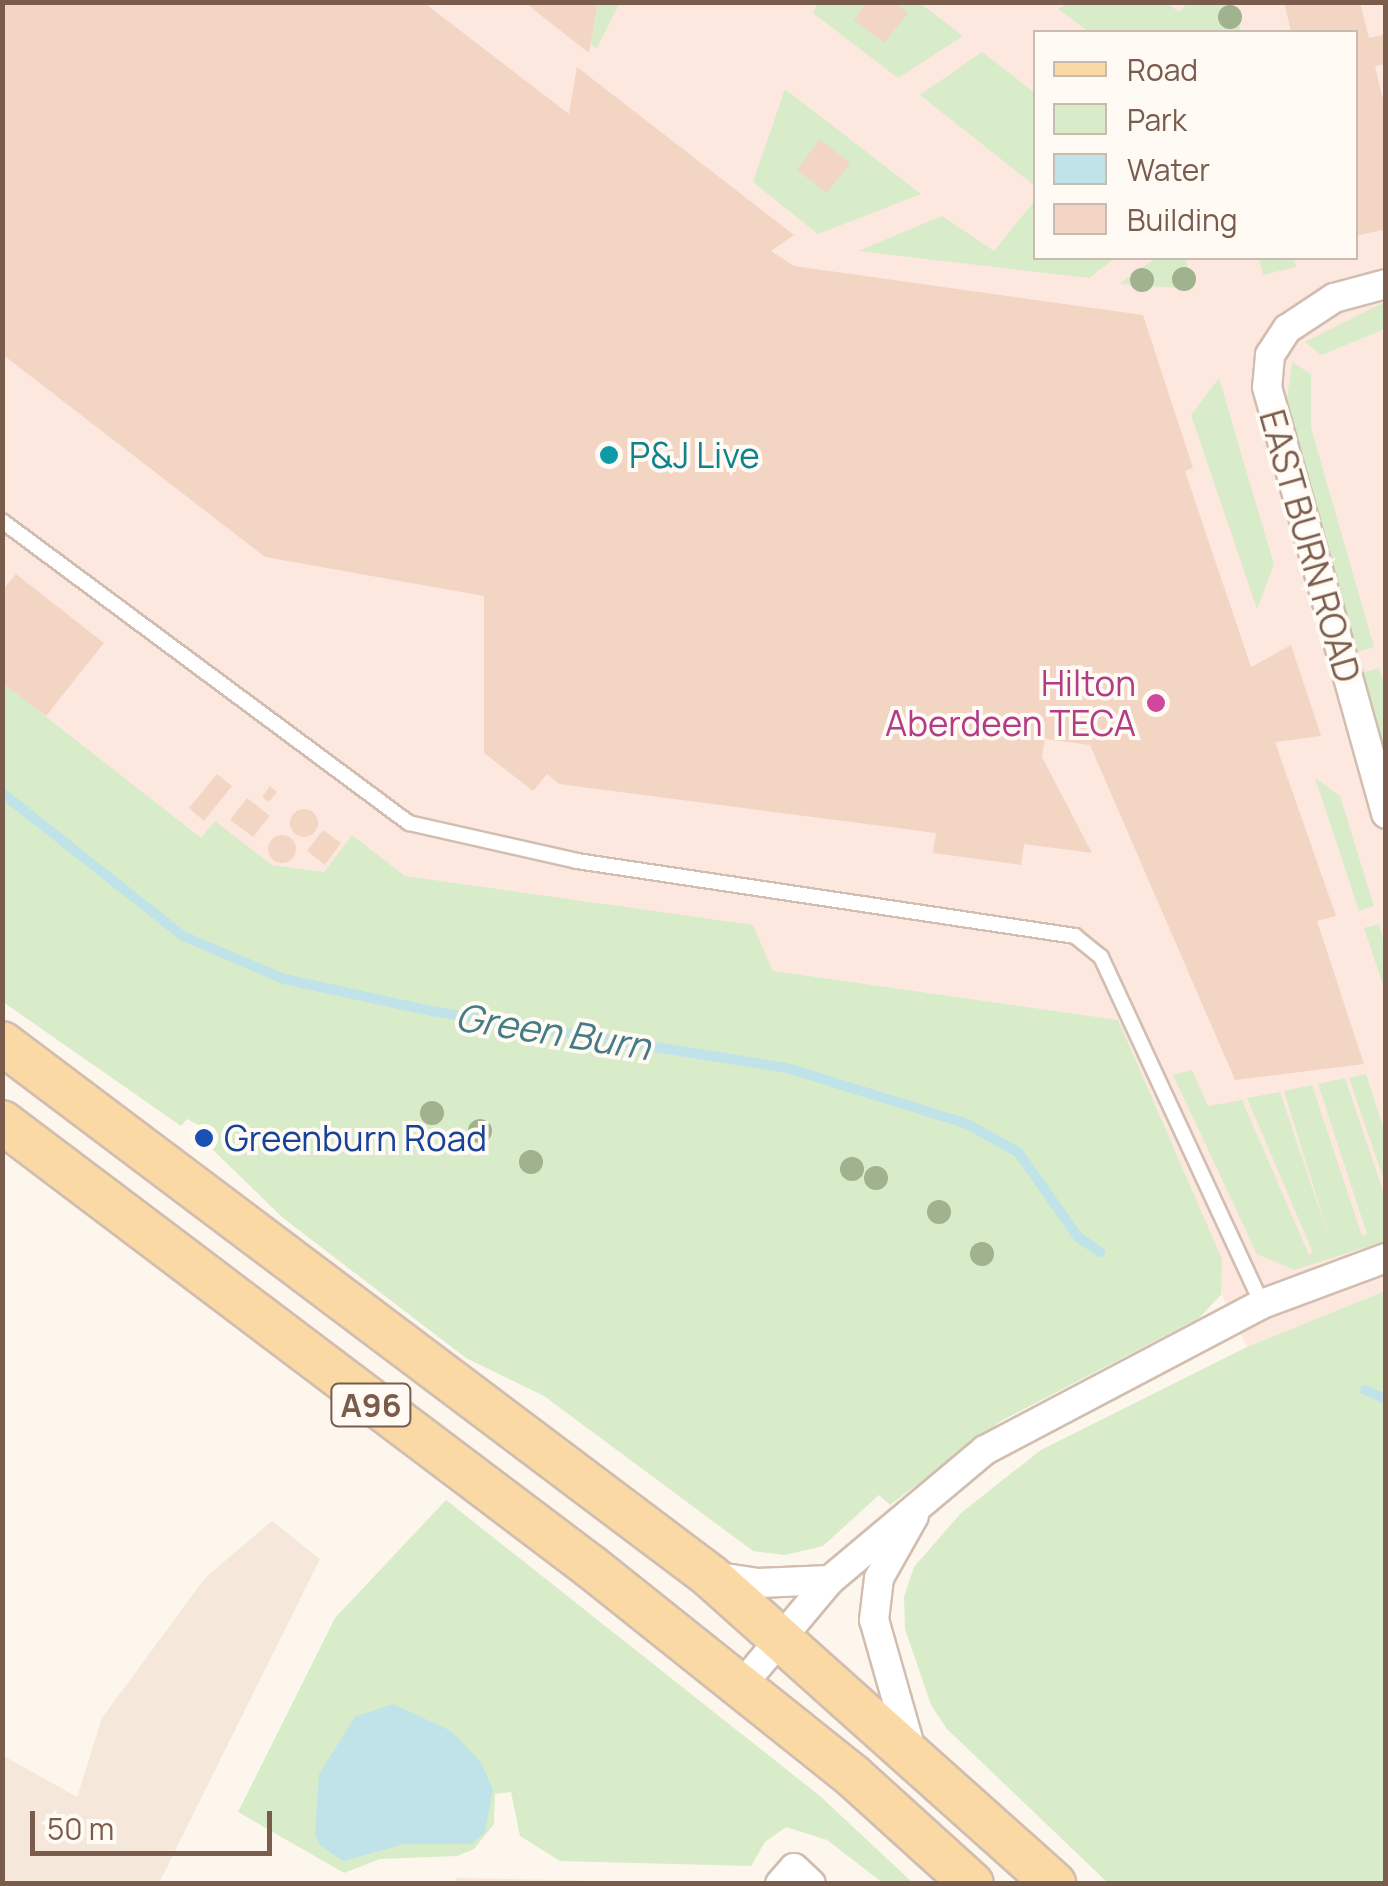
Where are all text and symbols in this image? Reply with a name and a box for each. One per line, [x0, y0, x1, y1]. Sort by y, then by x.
legend [1033, 30, 1358, 260]
text: Road [1127, 49, 1198, 90]
text: Park [1127, 99, 1187, 140]
text: Water [1127, 149, 1210, 190]
text: Building [1127, 199, 1238, 240]
street label: EAST BURN ROAD [1251, 405, 1369, 687]
place label: P&J Live [629, 434, 760, 476]
marker: P&J Live [598, 444, 620, 466]
place label: Hilton Aberdeen TECA [885, 662, 1136, 744]
marker: Hilton Aberdeen TECA [1145, 692, 1167, 714]
water label: Green Burn [453, 993, 653, 1069]
place label: Greenburn Road [224, 1117, 487, 1159]
marker: Greenburn Road [193, 1127, 215, 1149]
road number: A96 [328, 1378, 414, 1432]
scale bar [35, 1791, 278, 1853]
text: 50 m [47, 1808, 114, 1849]

